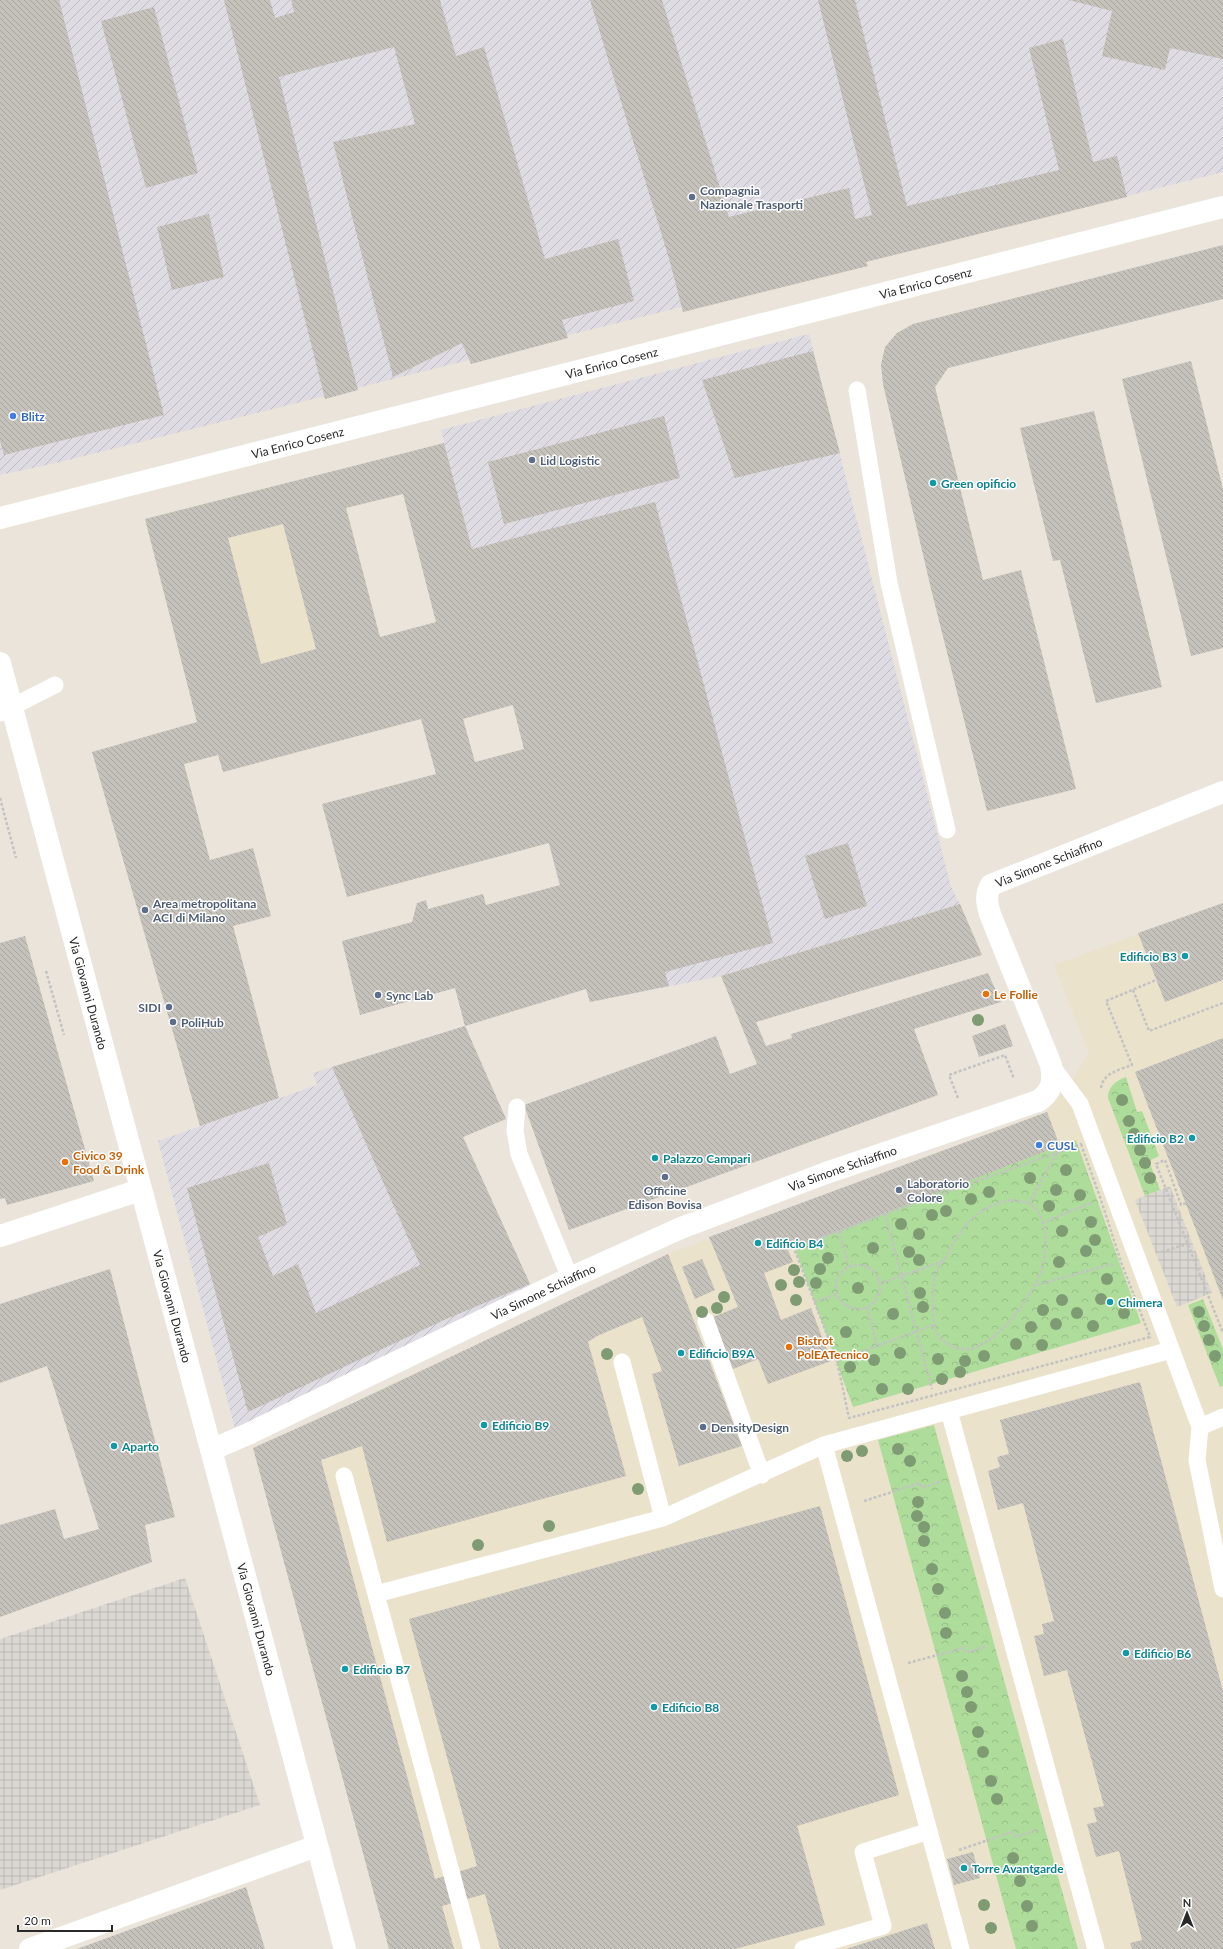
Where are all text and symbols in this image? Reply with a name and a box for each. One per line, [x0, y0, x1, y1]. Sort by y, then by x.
place label: Compagnia Nazionale Trasporti [700, 183, 803, 212]
marker: Compagnia Nazionale Trasporti [687, 192, 697, 202]
street label: Via Enrico Cosenz [878, 264, 974, 302]
street label: Via Enrico Cosenz [564, 343, 660, 381]
place label: Blitz [21, 409, 45, 424]
marker: Blitz [8, 411, 18, 421]
street label: Via Enrico Cosenz [250, 423, 346, 461]
place label: Lid Logistic [540, 453, 600, 468]
marker: Lid Logistic [527, 455, 537, 465]
place label: Green opificio [941, 476, 1016, 491]
marker: Green opificio [928, 478, 938, 488]
street label: Via Simone Schiaffino [993, 834, 1105, 890]
place label: Area metropolitana ACI di Milano [152, 896, 256, 925]
marker: Area metropolitana ACI di Milano [140, 905, 150, 915]
street label: Via Giovanni Durando [66, 935, 111, 1051]
place label: Edificio B3 [1120, 949, 1177, 964]
marker: Edificio B3 [1180, 951, 1190, 961]
place label: Le Follie [994, 987, 1038, 1002]
place label: Sync Lab [386, 988, 433, 1003]
marker: Le Follie [981, 989, 991, 999]
marker: Sync Lab [373, 990, 383, 1000]
place label: SIDI [138, 1000, 161, 1015]
marker: SIDI [164, 1002, 174, 1012]
place label: PoliHub [181, 1015, 224, 1030]
marker: PoliHub [168, 1017, 178, 1027]
place label: Edificio B2 [1127, 1131, 1184, 1146]
marker: Edificio B2 [1187, 1133, 1197, 1143]
place label: CUSL [1047, 1138, 1077, 1153]
marker: CUSL [1034, 1140, 1044, 1150]
street label: Via Simone Schiaffino [786, 1142, 899, 1194]
place label: Civico 39 Food & Drink [73, 1148, 145, 1177]
place label: Palazzo Campari [663, 1151, 751, 1166]
marker: Palazzo Campari [650, 1153, 660, 1163]
marker: Civico 39 Food & Drink [60, 1157, 70, 1167]
marker: Officine Edison Bovisa [660, 1172, 670, 1182]
place label: Laboratorio Colore [907, 1176, 969, 1205]
place label: Officine Edison Bovisa [628, 1183, 702, 1212]
marker: Laboratorio Colore [894, 1185, 904, 1195]
place label: Edificio B4 [766, 1236, 823, 1251]
marker: Edificio B4 [753, 1238, 763, 1248]
street label: Via Giovanni Durando [150, 1248, 195, 1364]
street label: Via Simone Schiaffino [488, 1260, 598, 1323]
place label: Chimera [1118, 1295, 1163, 1310]
marker: Chimera [1105, 1297, 1115, 1307]
place label: Bistrot PolEATecnico [797, 1333, 869, 1362]
marker: Bistrot PolEATecnico [784, 1342, 794, 1352]
place label: Edificio B9A [689, 1346, 755, 1361]
marker: Edificio B9A [676, 1348, 686, 1358]
place label: Edificio B9 [492, 1418, 549, 1433]
marker: Edificio B9 [479, 1420, 489, 1430]
place label: DensityDesign [711, 1420, 789, 1435]
marker: DensityDesign [698, 1422, 708, 1432]
place label: Aparto [121, 1439, 159, 1454]
marker: Aparto [109, 1441, 119, 1451]
street label: Via Giovanni Durando [234, 1561, 279, 1677]
place label: Edificio B6 [1134, 1646, 1191, 1661]
marker: Edificio B6 [1121, 1648, 1131, 1658]
place label: Edificio B7 [353, 1662, 410, 1677]
marker: Edificio B7 [340, 1664, 350, 1674]
place label: Edificio B8 [662, 1700, 719, 1715]
marker: Edificio B8 [649, 1702, 659, 1712]
place label: Torre Avantgarde [972, 1861, 1064, 1876]
marker: Torre Avantgarde [959, 1863, 969, 1873]
north arrow [1167, 1893, 1207, 1933]
text: N [1183, 1896, 1191, 1909]
scale bar [18, 1907, 112, 1933]
text: 20 m [24, 1913, 51, 1928]

